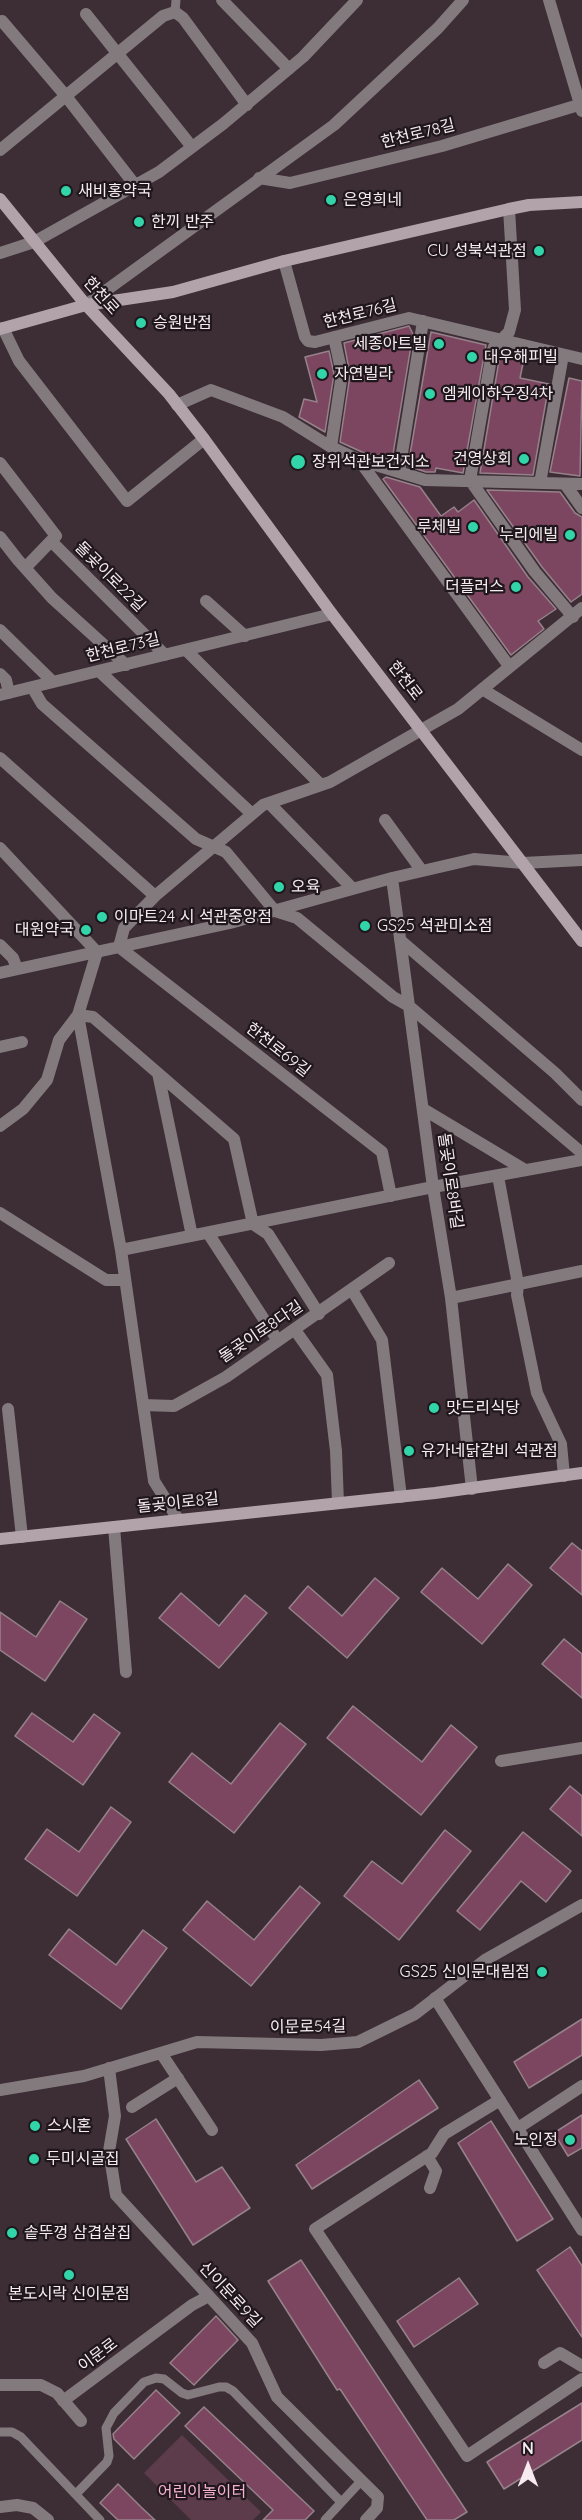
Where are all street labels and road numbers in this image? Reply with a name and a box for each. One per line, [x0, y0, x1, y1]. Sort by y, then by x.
street label: 한천로78길 [379, 116, 457, 152]
street label: 한천로 [79, 273, 123, 319]
street label: 한천로76길 [321, 296, 399, 332]
street label: 돌곶이로22길 [71, 538, 149, 616]
street label: 한천로73길 [84, 630, 162, 666]
street label: 한천로 [384, 658, 426, 704]
street label: 한천로69길 [242, 1019, 314, 1081]
street label: 돌곶이로8바길 [434, 1132, 466, 1230]
street label: 돌곶이로8다길 [215, 1297, 307, 1367]
street label: 돌곶이로8길 [136, 1489, 220, 1517]
street label: 이문로54길 [270, 2017, 346, 2037]
street label: 신이문로9길 [195, 2258, 265, 2332]
street label: 이문로 [75, 2334, 121, 2376]

